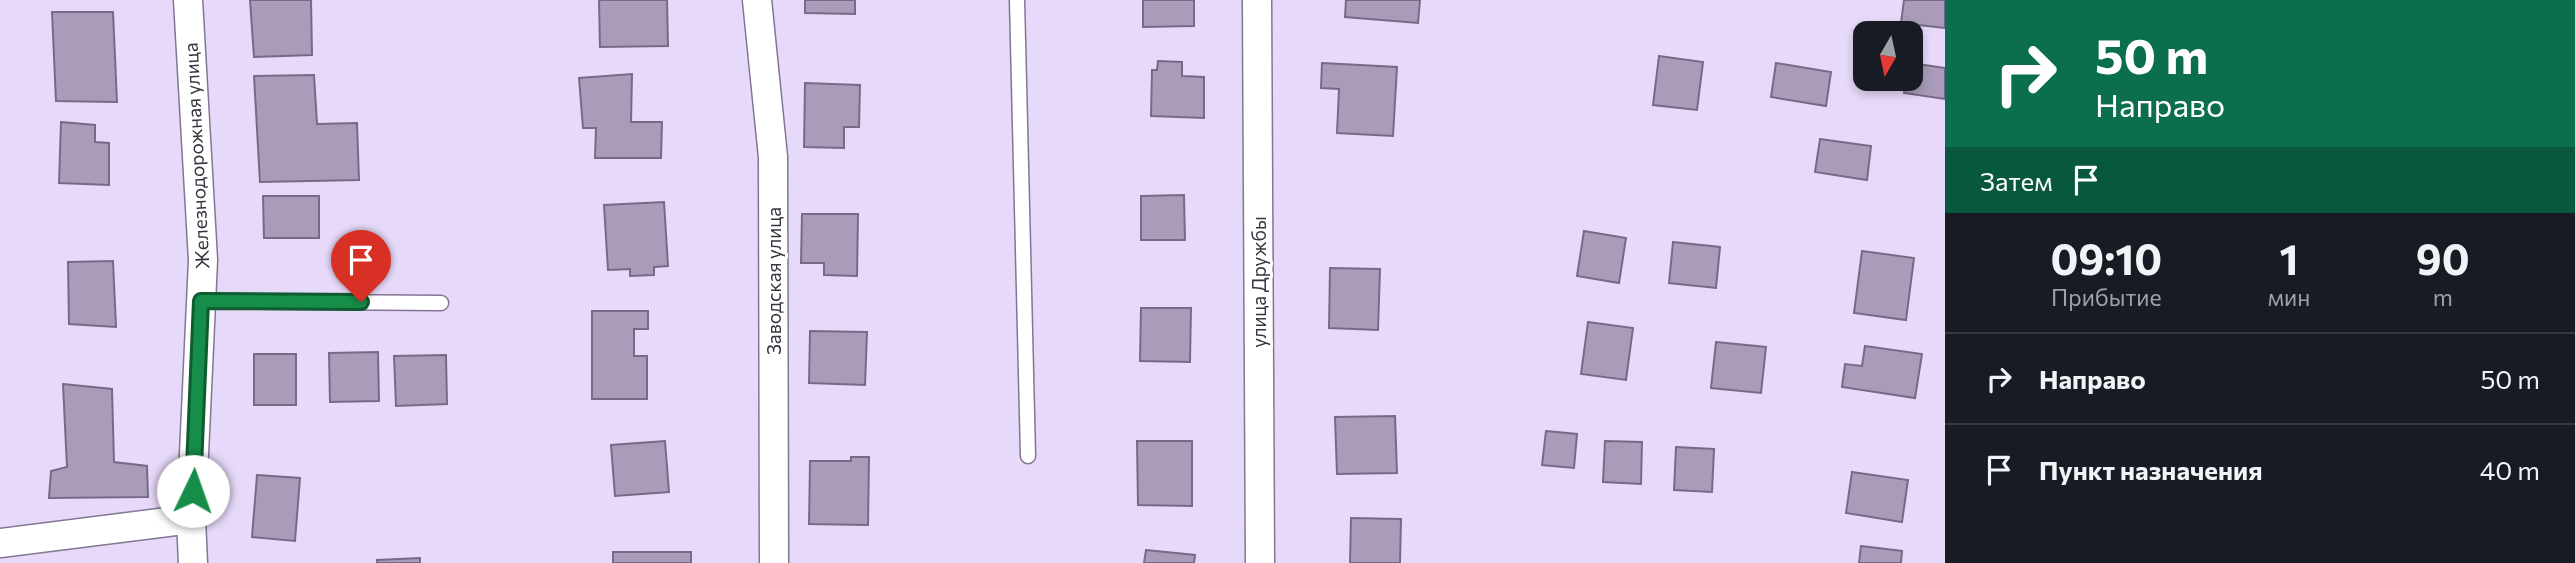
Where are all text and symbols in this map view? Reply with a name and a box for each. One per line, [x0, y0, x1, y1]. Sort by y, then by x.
north arrow [1853, 21, 1923, 91]
map controls [1853, 21, 1923, 91]
text: 50 m [2095, 24, 2208, 84]
icon: right [1980, 28, 2071, 119]
street label: Железнодорожная улица [179, 42, 213, 270]
text: Направо [2095, 84, 2225, 124]
icon: arrive [2067, 161, 2105, 199]
text: Затем [1980, 165, 2053, 196]
street label: Заводская улица [762, 207, 785, 355]
street label: улица Дружбы [1247, 216, 1270, 348]
pin [331, 230, 391, 302]
text: 09:10 [2050, 232, 2162, 284]
text: 1 [2280, 232, 2299, 284]
text: 90 [2416, 232, 2470, 284]
icon: arrive [342, 241, 380, 279]
text: Прибытие [2051, 283, 2162, 311]
text: мин [2268, 283, 2310, 311]
text: m [2433, 283, 2453, 311]
icon: right [1980, 360, 2018, 398]
text: Направо [2039, 363, 2146, 394]
text: 50 m [2480, 363, 2540, 394]
icon: arrive [1980, 451, 2018, 489]
position arrow [156, 454, 230, 528]
text: Пункт назначения [2039, 454, 2263, 485]
text: 40 m [2480, 454, 2540, 485]

